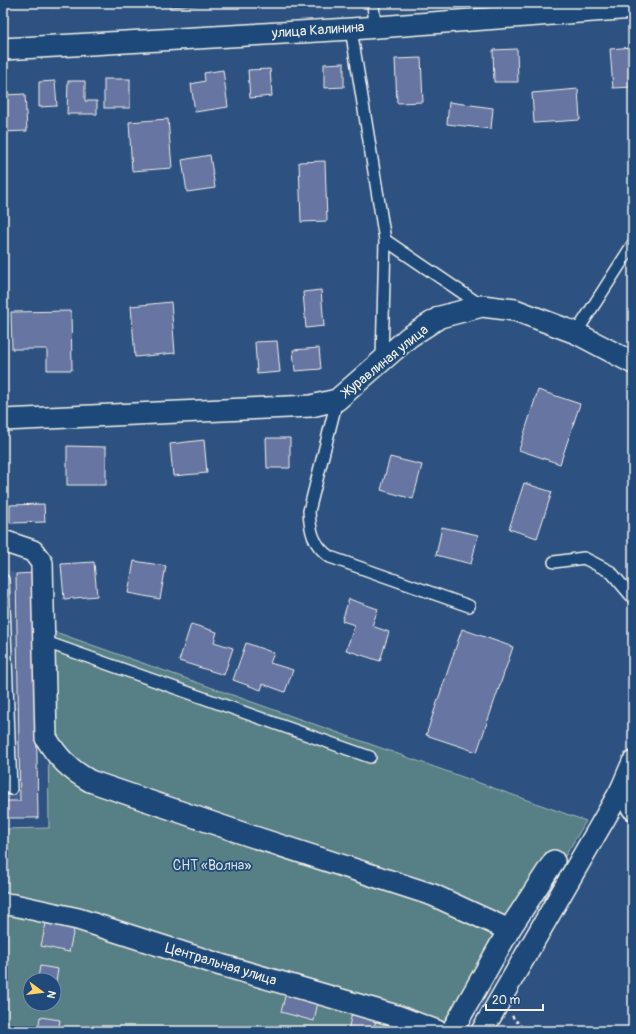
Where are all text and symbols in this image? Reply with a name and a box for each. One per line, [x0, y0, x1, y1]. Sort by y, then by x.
street label: улица Калинина [270, 18, 365, 42]
street label: Журавлиная улица [337, 321, 432, 402]
park label: СНТ «Волна» [173, 857, 251, 874]
street label: Центральная улица [163, 939, 279, 989]
north arrow [22, 972, 62, 1012]
scale bar [486, 986, 543, 1012]
text: N [44, 989, 58, 1000]
text: 20 m [492, 993, 521, 1008]

